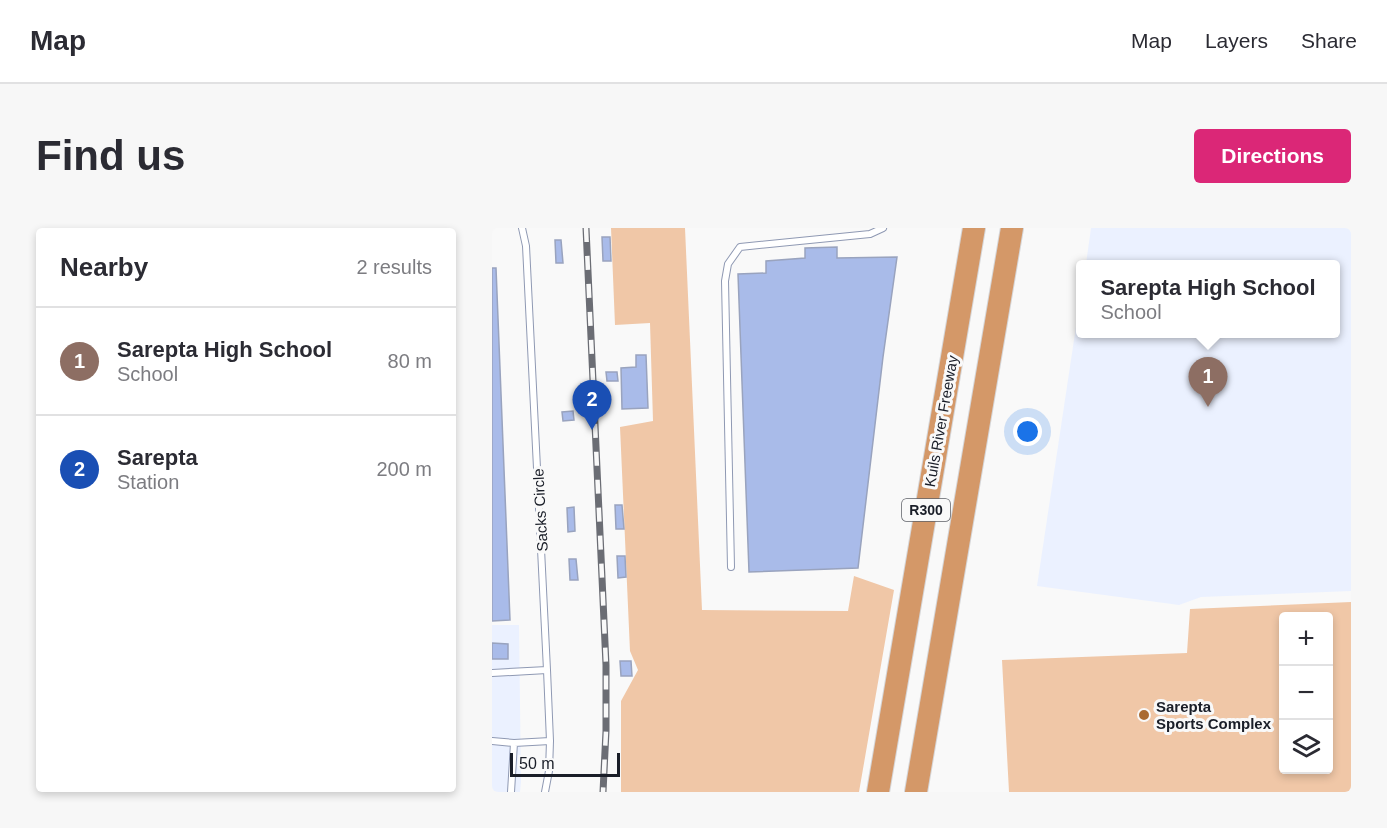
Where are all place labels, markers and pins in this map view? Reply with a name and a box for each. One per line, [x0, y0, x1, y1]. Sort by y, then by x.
pin: 1 [1188, 358, 1228, 407]
pin: 2 [572, 380, 612, 430]
place label: Sarepta Sports Complex [1156, 698, 1272, 732]
marker: Sarepta Sports Complex [1137, 708, 1151, 722]

